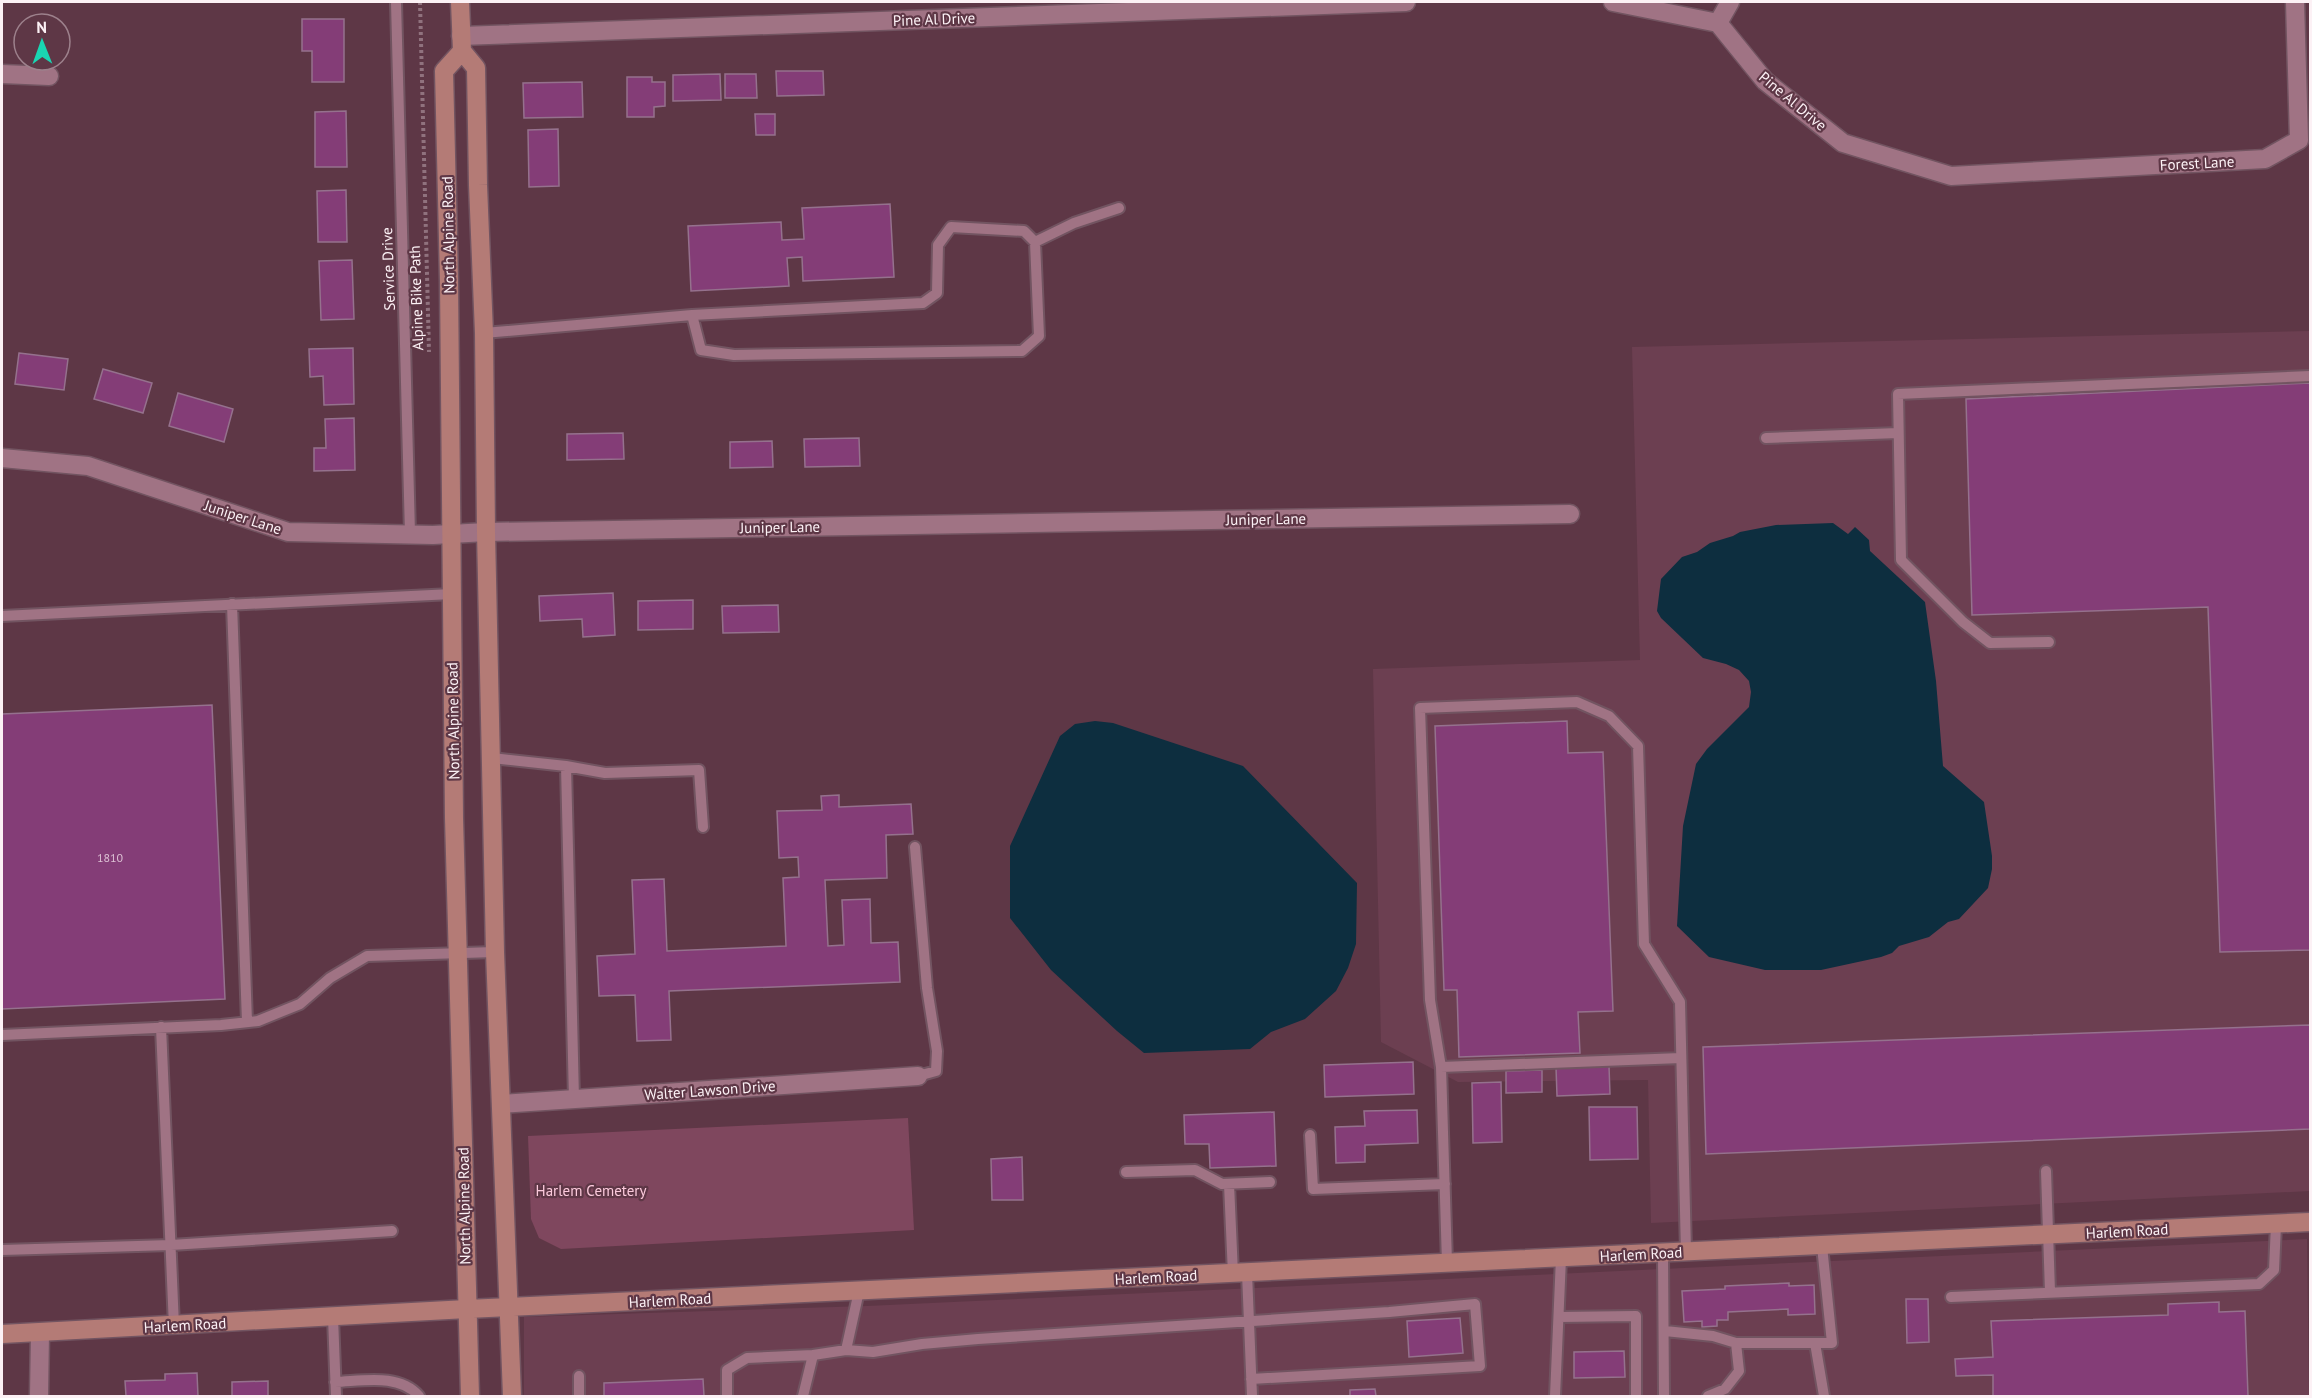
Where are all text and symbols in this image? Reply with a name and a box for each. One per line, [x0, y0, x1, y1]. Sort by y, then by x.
street label: Pine Al Drive [892, 8, 976, 30]
north arrow [12, 12, 72, 72]
text: N [36, 17, 47, 37]
street label: Pine Al Drive [1755, 67, 1831, 135]
street label: Forest Lane [2159, 152, 2235, 174]
street label: North Alpine Road [437, 176, 459, 294]
street label: Service Drive [377, 227, 399, 311]
street label: Alpine Bike Path [405, 245, 427, 351]
street label: Juniper Lane [201, 495, 284, 538]
street label: Juniper Lane [1225, 509, 1306, 529]
street label: Juniper Lane [739, 517, 820, 537]
street label: North Alpine Road [442, 662, 464, 780]
house number: 1810 [97, 850, 124, 865]
street label: Walter Lawson Drive [644, 1076, 776, 1104]
street label: North Alpine Road [453, 1147, 475, 1265]
park label: Harlem Cemetery [536, 1181, 646, 1200]
street label: Harlem Road [2085, 1219, 2169, 1243]
street label: Harlem Road [1599, 1242, 1683, 1266]
street label: Harlem Road [1114, 1265, 1198, 1289]
street label: Harlem Road [628, 1288, 712, 1312]
street label: Harlem Road [143, 1313, 227, 1337]

